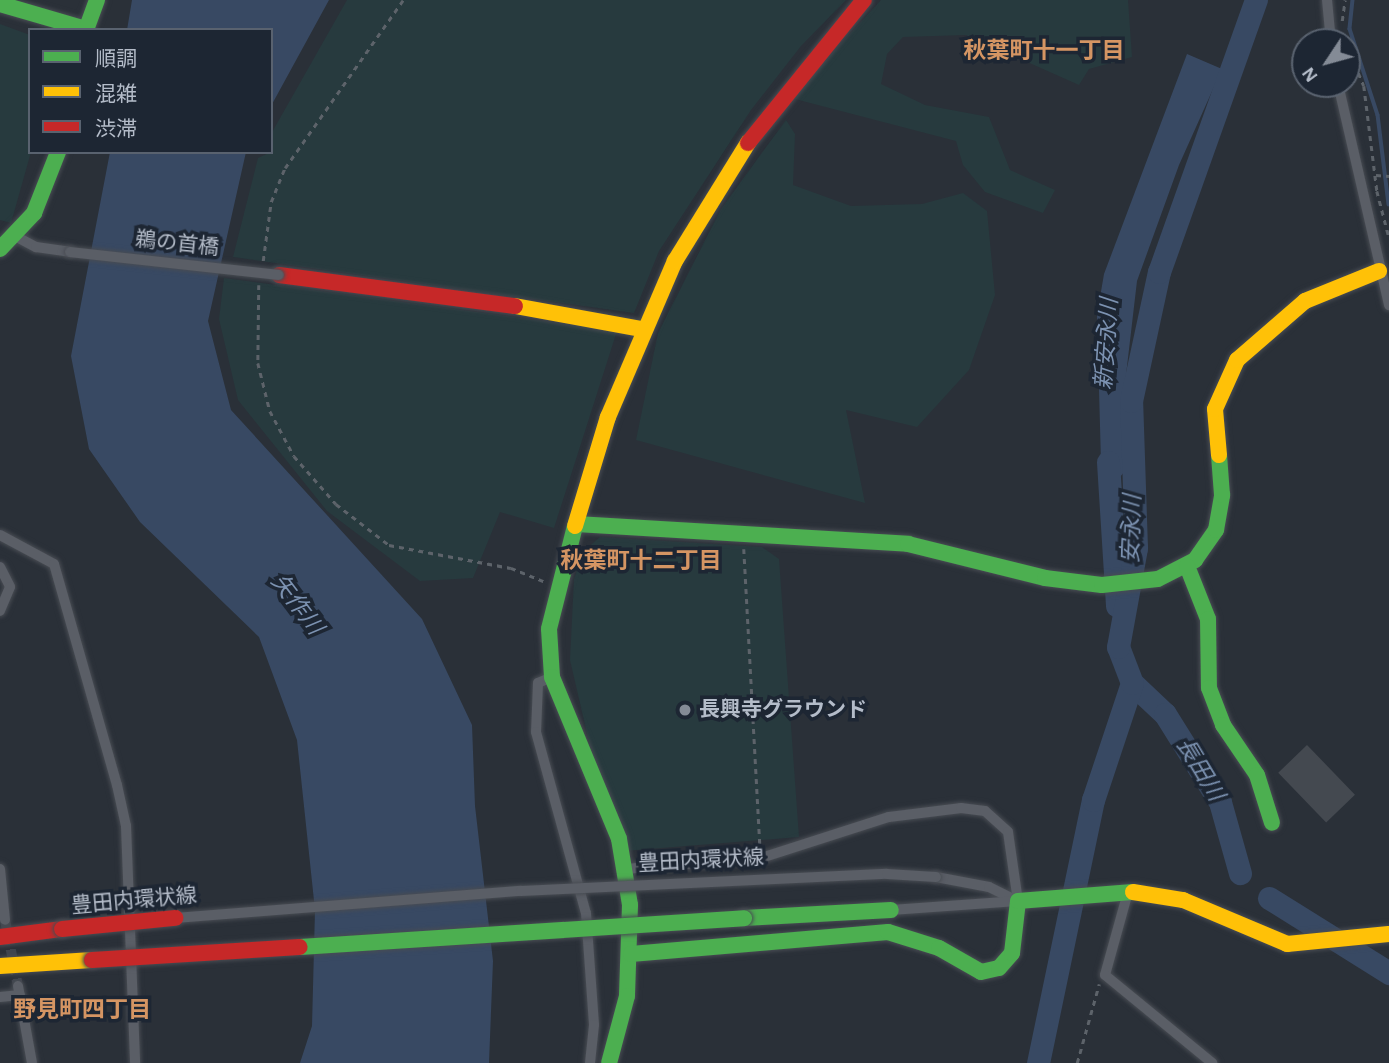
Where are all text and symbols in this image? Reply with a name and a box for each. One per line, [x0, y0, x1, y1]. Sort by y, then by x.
legend [28, 28, 273, 154]
north arrow [1291, 28, 1361, 98]
district label: 秋葉町十一丁目 [964, 38, 1124, 66]
text: 順調 [95, 49, 137, 70]
text: N [1299, 64, 1322, 85]
text: 混雑 [95, 84, 137, 105]
text: 渋滞 [95, 119, 137, 140]
street label: 鵜の首橋 [134, 227, 220, 261]
water label: 新安永川 [1091, 297, 1125, 391]
water label: 安永川 [1118, 494, 1148, 564]
district label: 秋葉町十二丁目 [561, 548, 721, 576]
water label: 矢作川 [264, 569, 328, 641]
place label: 長興寺グラウンド [699, 697, 867, 723]
marker: 長興寺グラウンド [677, 702, 693, 718]
water label: 長田川 [1169, 733, 1229, 807]
street label: 豊田内環状線 [637, 845, 765, 877]
street label: 豊田内環状線 [70, 883, 198, 919]
district label: 野見町四丁目 [13, 997, 151, 1025]

